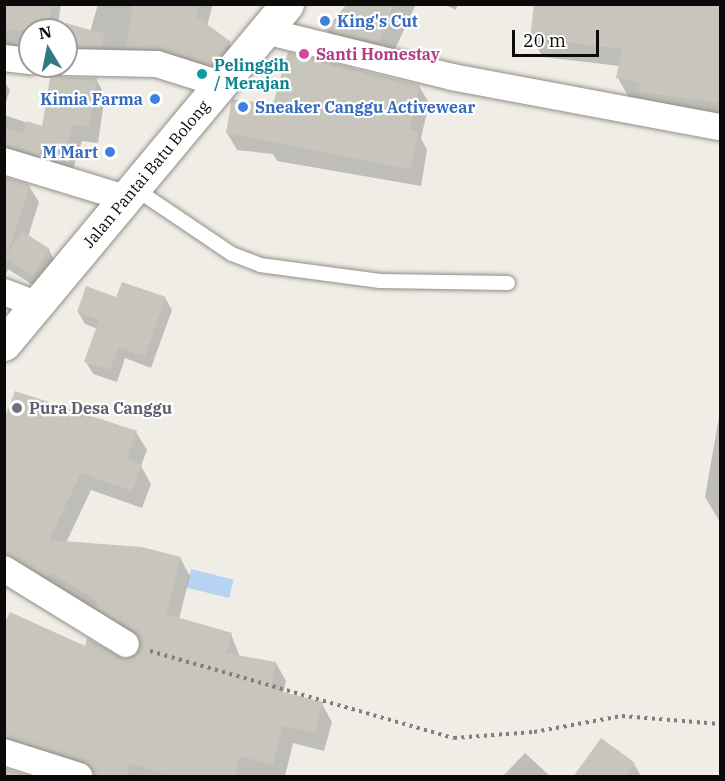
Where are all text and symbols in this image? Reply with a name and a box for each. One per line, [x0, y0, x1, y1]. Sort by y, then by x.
place label: King's Cut [337, 11, 418, 31]
marker: King's Cut [318, 14, 332, 28]
north arrow [18, 18, 78, 78]
scale bar [515, 18, 602, 56]
text: N [37, 21, 53, 43]
text: 20 m [523, 29, 566, 52]
place label: Santi Homestay [316, 44, 440, 64]
marker: Santi Homestay [297, 47, 311, 61]
place label: Pelinggih / Merajan [214, 55, 290, 93]
marker: Pelinggih / Merajan [195, 67, 209, 81]
place label: Kimia Farma [40, 89, 143, 109]
marker: Kimia Farma [148, 92, 162, 106]
street label: Jalan Pantai Batu Bolong [79, 96, 213, 252]
place label: Sneaker Canggu Activewear [255, 97, 475, 117]
marker: Sneaker Canggu Activewear [236, 100, 250, 114]
place label: M Mart [42, 142, 98, 162]
marker: M Mart [103, 145, 117, 159]
place label: Pura Desa Canggu [29, 398, 172, 418]
marker: Pura Desa Canggu [10, 401, 24, 415]

